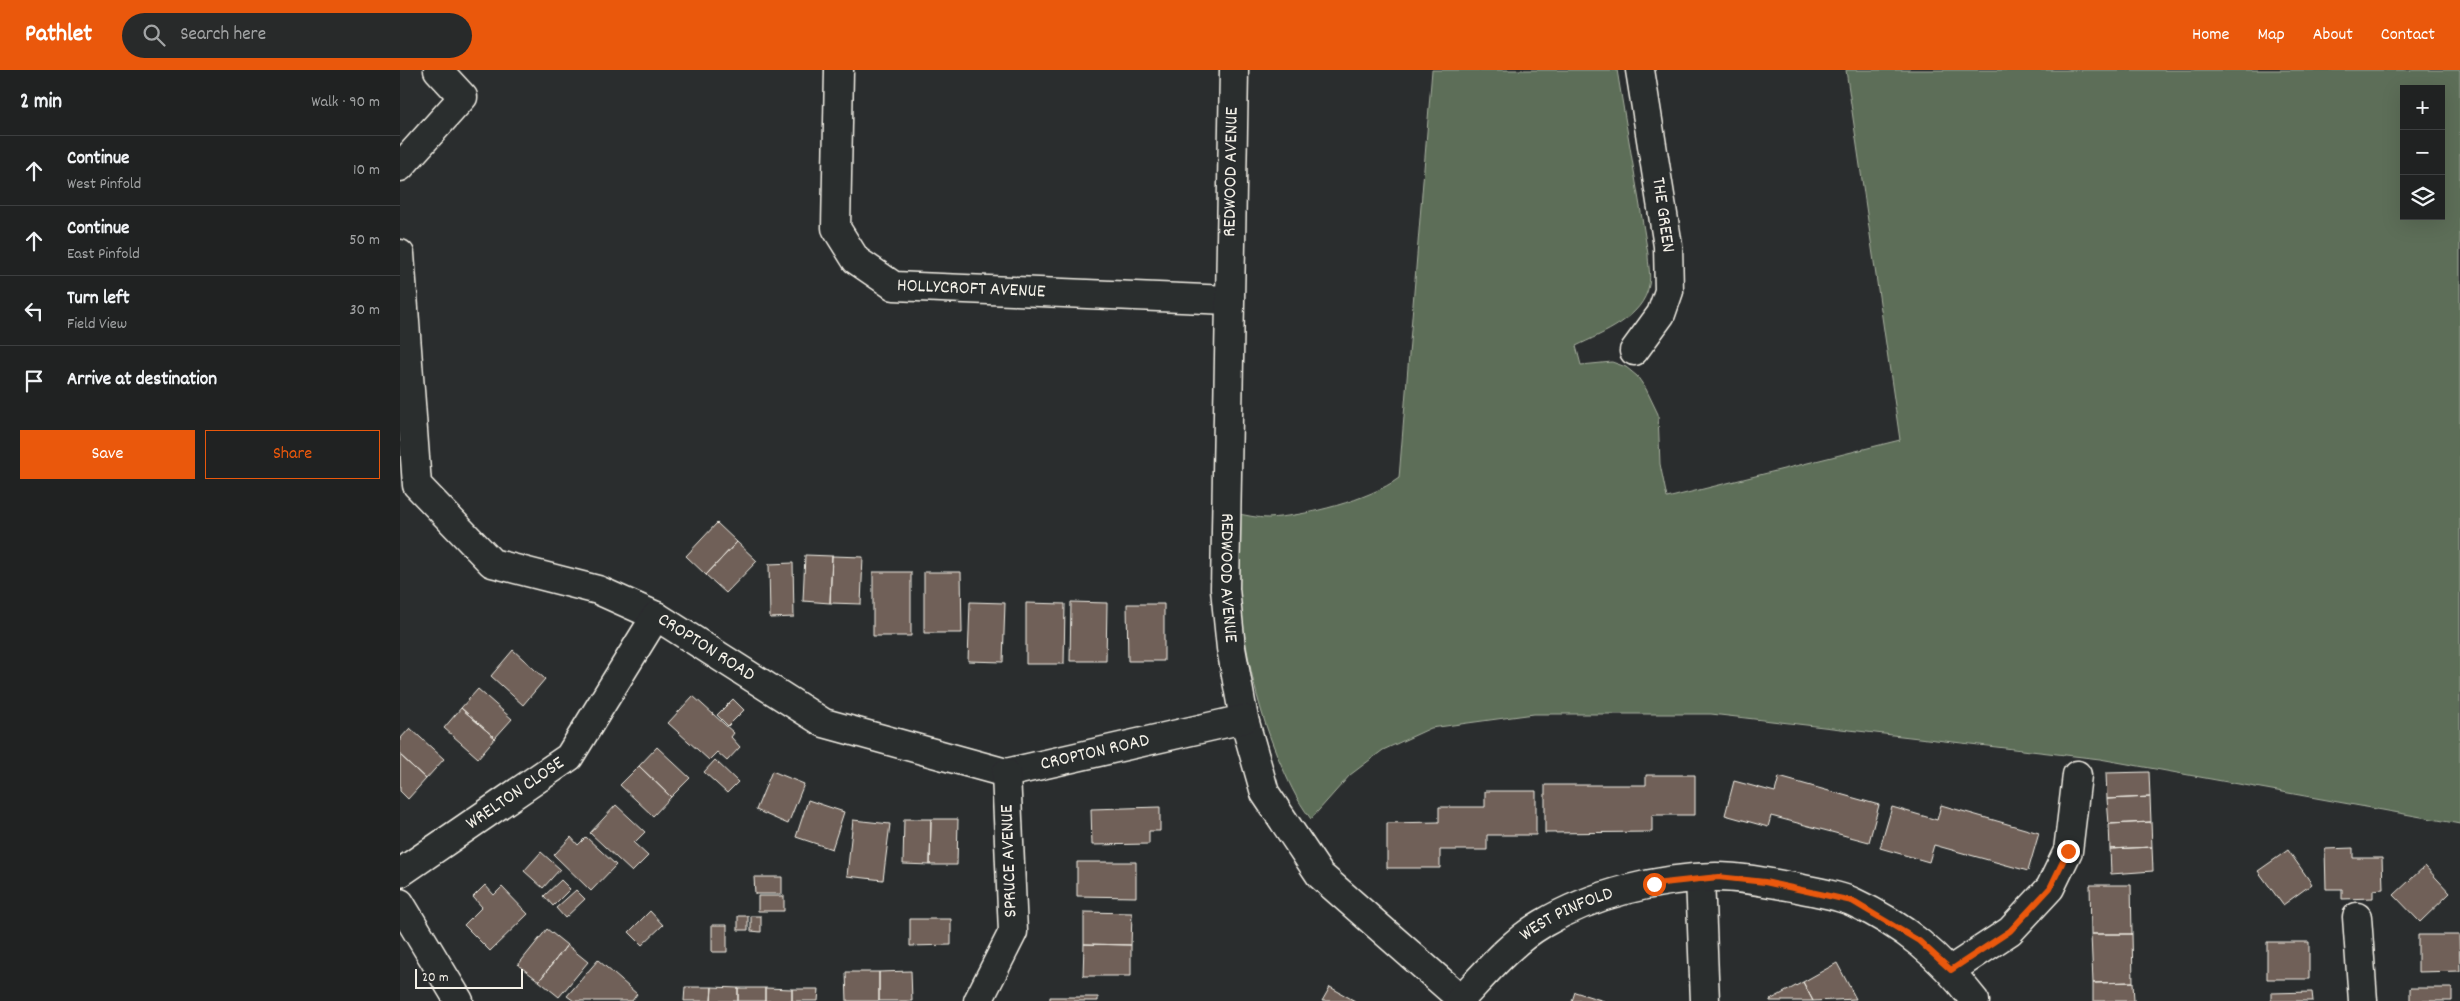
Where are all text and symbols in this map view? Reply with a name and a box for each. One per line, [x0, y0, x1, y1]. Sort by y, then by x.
search box [122, 13, 472, 58]
text: Pathlet [25, 18, 92, 52]
icon: search [140, 21, 168, 49]
text: Search here [180, 22, 266, 49]
text: Home [2192, 23, 2229, 48]
text: Map [2257, 23, 2285, 48]
text: About [2313, 23, 2353, 48]
text: Contact [2381, 23, 2435, 48]
map controls [2400, 85, 2445, 220]
button: + [2400, 85, 2445, 130]
text: 2 min [20, 88, 62, 118]
text: Walk · 90 m [311, 91, 380, 114]
street label: REDWOOD AVENUE [1217, 106, 1247, 237]
button: − [2400, 130, 2445, 175]
text: Continue [67, 146, 129, 173]
icon: ahead [20, 157, 48, 185]
text: 10 m [353, 159, 380, 182]
text: West Pinfold [67, 173, 141, 196]
button: layers [2400, 175, 2445, 220]
street label: THE GREEN [1643, 176, 1681, 254]
text: Continue [67, 216, 129, 243]
icon: ahead [20, 227, 48, 255]
text: 50 m [349, 229, 380, 252]
text: East Pinfold [67, 243, 140, 266]
street label: HOLLYCROFT AVENUE [896, 273, 1046, 306]
text: Turn left [67, 286, 130, 313]
icon: left [20, 297, 48, 325]
text: 30 m [350, 299, 380, 322]
text: Field View [67, 313, 127, 336]
icon: arrive [20, 367, 48, 395]
text: Arrive at destination [67, 367, 217, 394]
button: Save [20, 430, 195, 479]
button: Share [205, 430, 380, 479]
street label: REDWOOD AVENUE [1211, 513, 1244, 644]
street label: CROPTON ROAD [652, 607, 760, 689]
street label: CROPTON ROAD [1038, 727, 1152, 778]
street label: WRELTON CLOSE [461, 750, 570, 837]
street label: SPRUCE AVENUE [995, 804, 1025, 918]
route end [2057, 840, 2080, 863]
route start [1643, 873, 1666, 896]
street label: WEST PINFOLD [1514, 881, 1617, 948]
scale bar [415, 966, 522, 989]
text: 20 m [422, 968, 449, 988]

